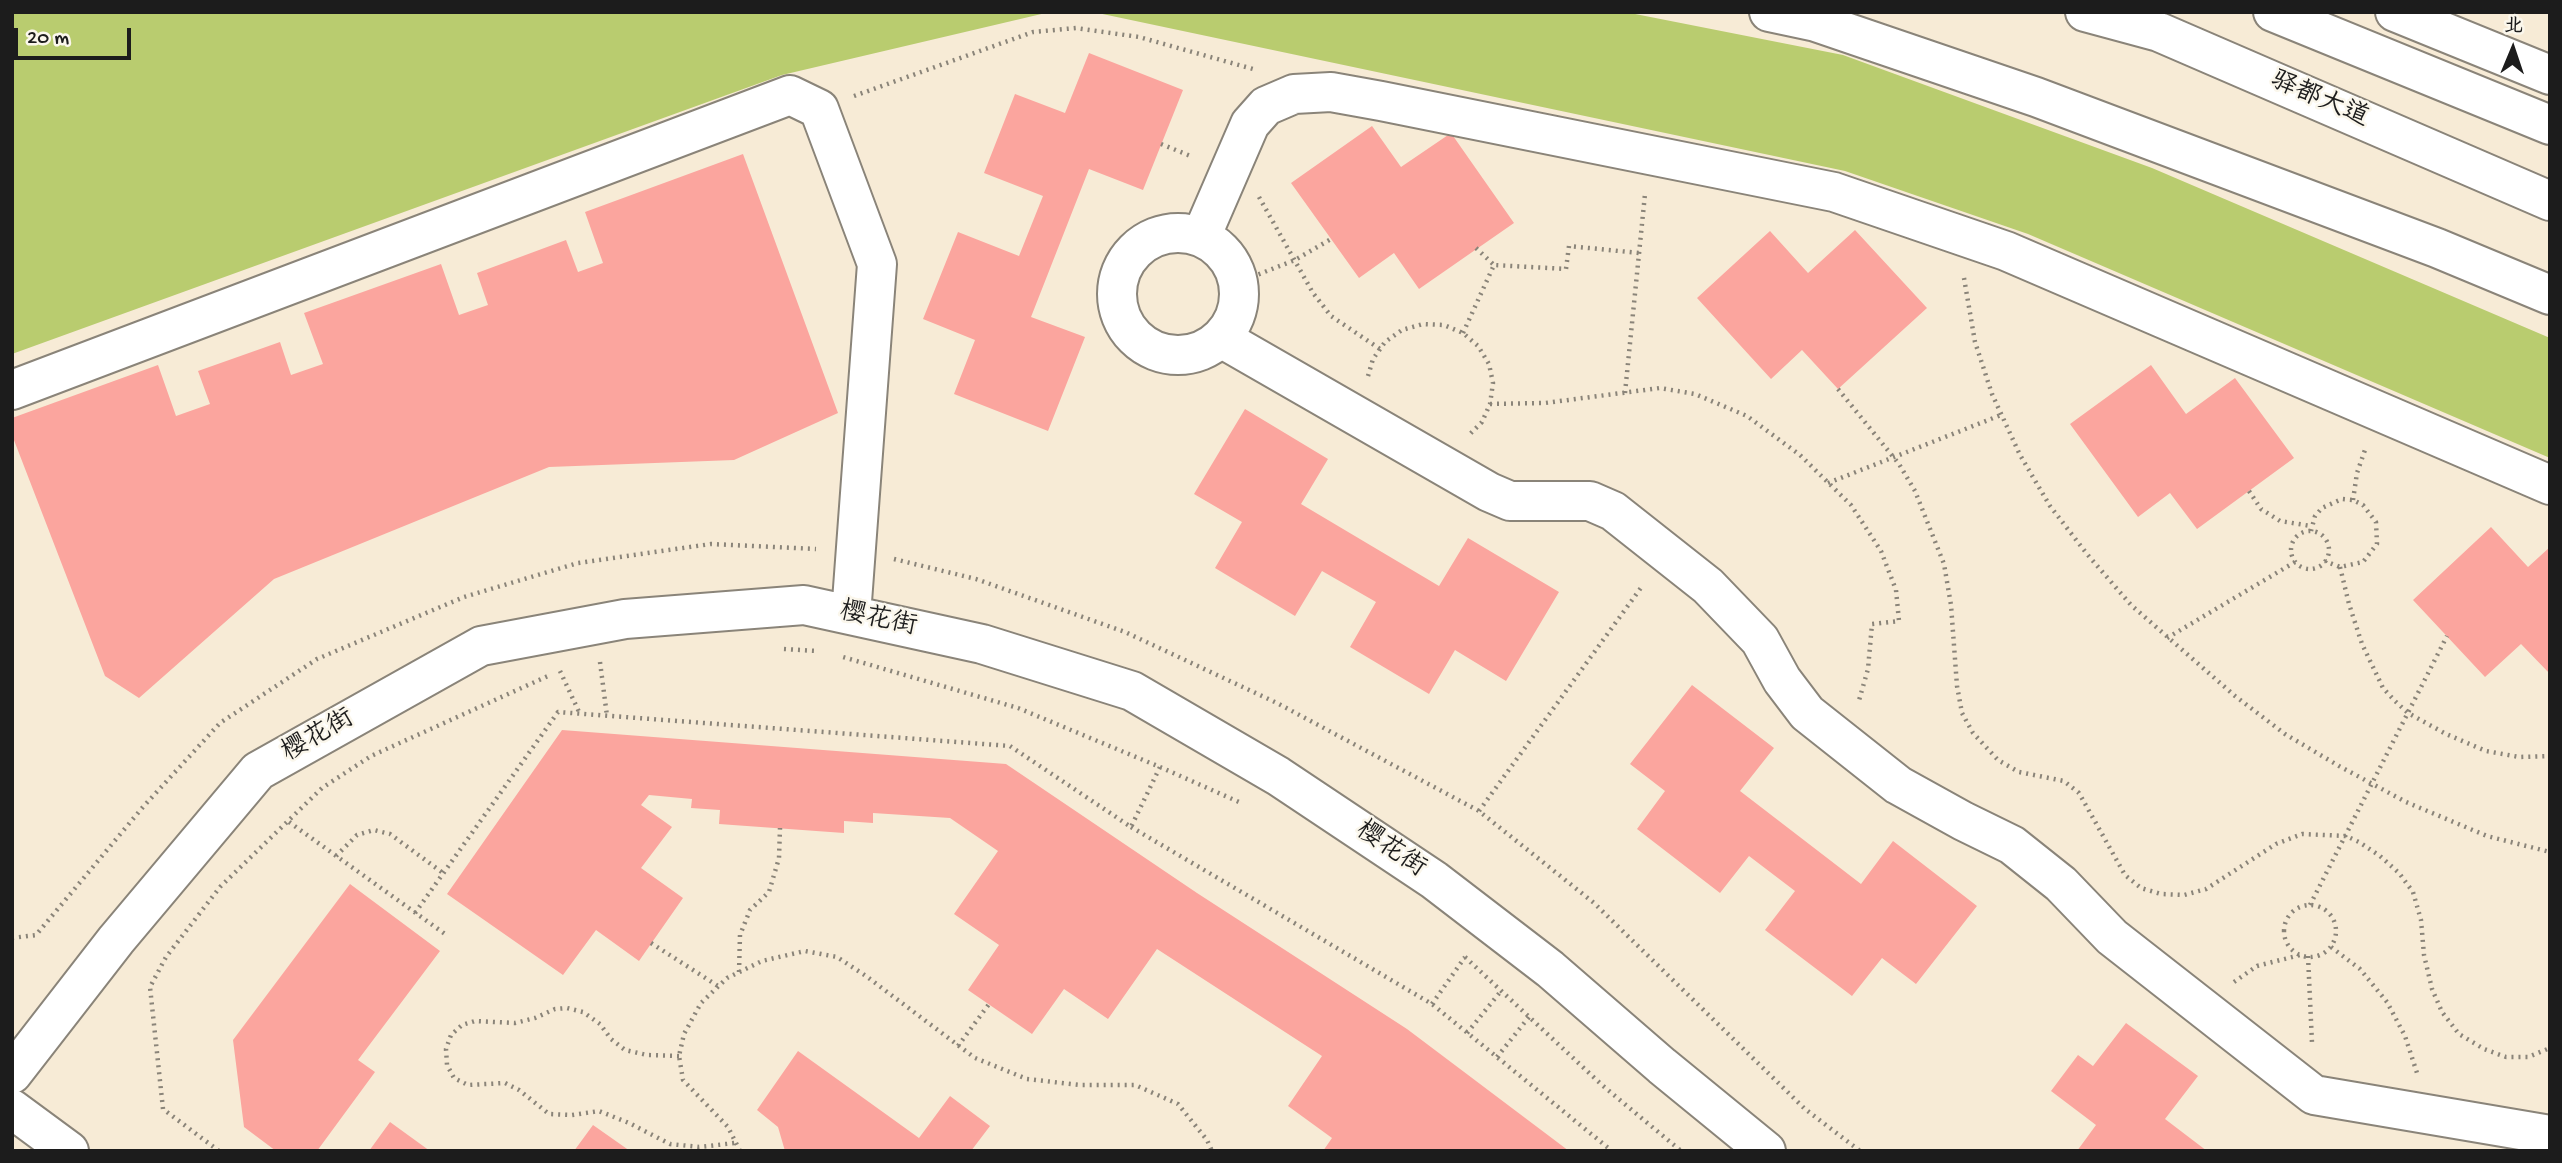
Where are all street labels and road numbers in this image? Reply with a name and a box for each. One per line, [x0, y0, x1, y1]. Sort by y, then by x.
street label: 驿都大道 [2265, 66, 2373, 136]
street label: 樱花街 [837, 598, 919, 644]
street label: 樱花街 [277, 704, 361, 770]
street label: 樱花街 [1349, 816, 1431, 886]

